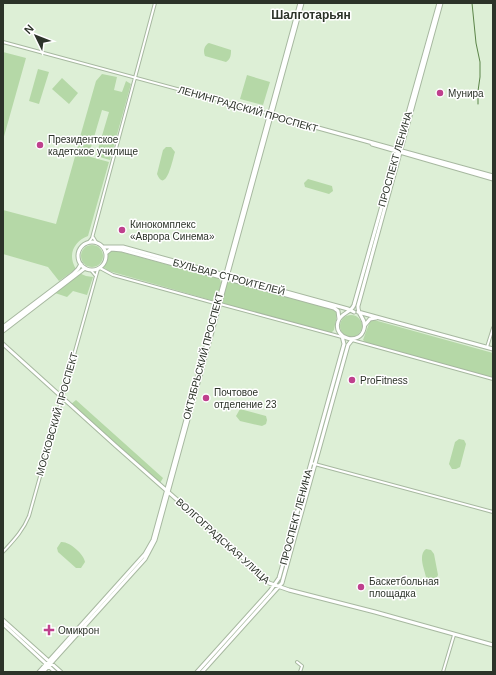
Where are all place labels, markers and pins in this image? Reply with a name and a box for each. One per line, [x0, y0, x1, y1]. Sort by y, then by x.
marker: Мунира [435, 88, 445, 98]
place label: Мунира [448, 88, 484, 99]
place label: Президентское кадетское училище [48, 134, 138, 157]
marker: Президентское кадетское училище [35, 140, 45, 150]
place label: Кинокомплекс «Аврора Синема» [130, 219, 215, 242]
marker: Кинокомплекс «Аврора Синема» [117, 225, 127, 235]
marker: ProFitness [347, 375, 357, 385]
place label: ProFitness [360, 375, 408, 386]
place label: Почтовое отделение 23 [214, 387, 277, 410]
marker: Почтовое отделение 23 [201, 393, 211, 403]
place label: Баскетбольная площадка [369, 576, 439, 599]
marker: Баскетбольная площадка [356, 582, 366, 592]
marker: Омикрон [43, 624, 55, 636]
place label: Омикрон [58, 625, 99, 636]

